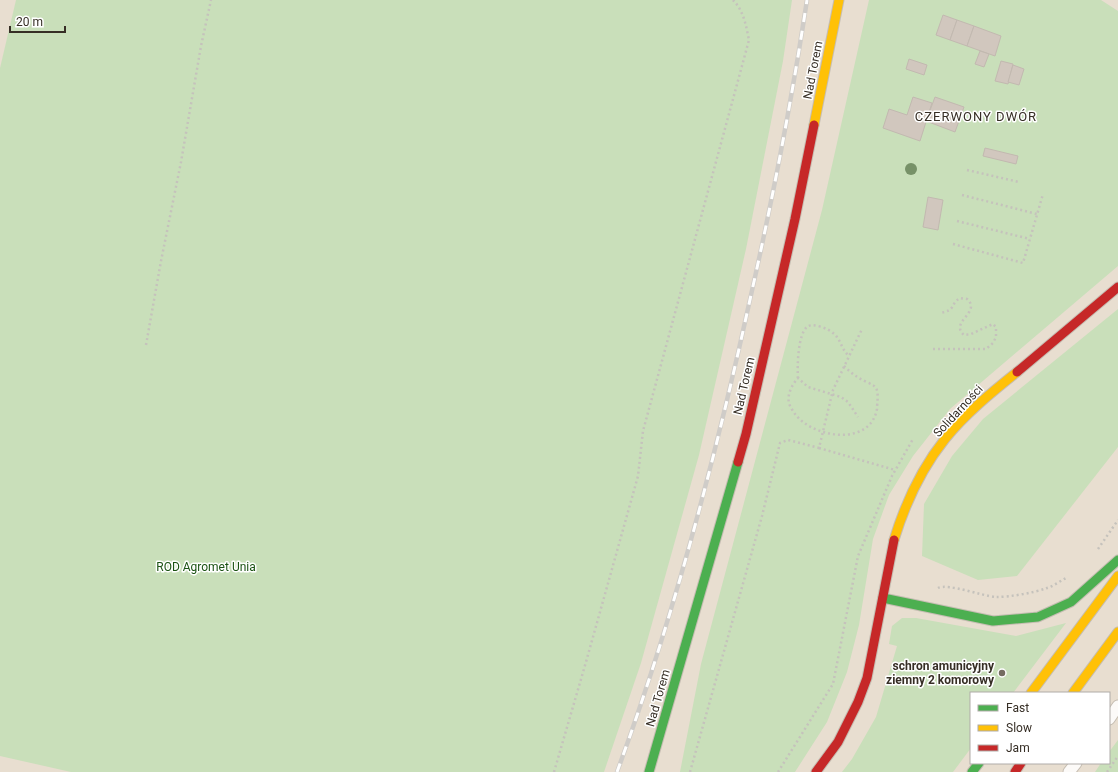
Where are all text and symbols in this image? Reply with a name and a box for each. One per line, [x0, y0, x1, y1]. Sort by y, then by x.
scale bar [10, 8, 65, 34]
text: 20 m [16, 15, 43, 29]
street label: Nad Torem [801, 40, 825, 100]
district label: CZERWONY DWÓR [915, 109, 1037, 124]
street label: Nad Torem [731, 356, 757, 416]
street label: Solidarności [930, 382, 986, 440]
park label: ROD Agromet Unia [156, 560, 256, 574]
place label: schron amunicyjny ziemny 2 komorowy [886, 659, 995, 687]
street label: Nad Torem [643, 668, 673, 728]
marker: schron amunicyjny ziemny 2 komorowy [997, 668, 1007, 678]
legend [970, 692, 1110, 764]
text: Fast [1006, 701, 1029, 715]
text: Slow [1006, 721, 1032, 735]
text: Jam [1006, 741, 1030, 755]

